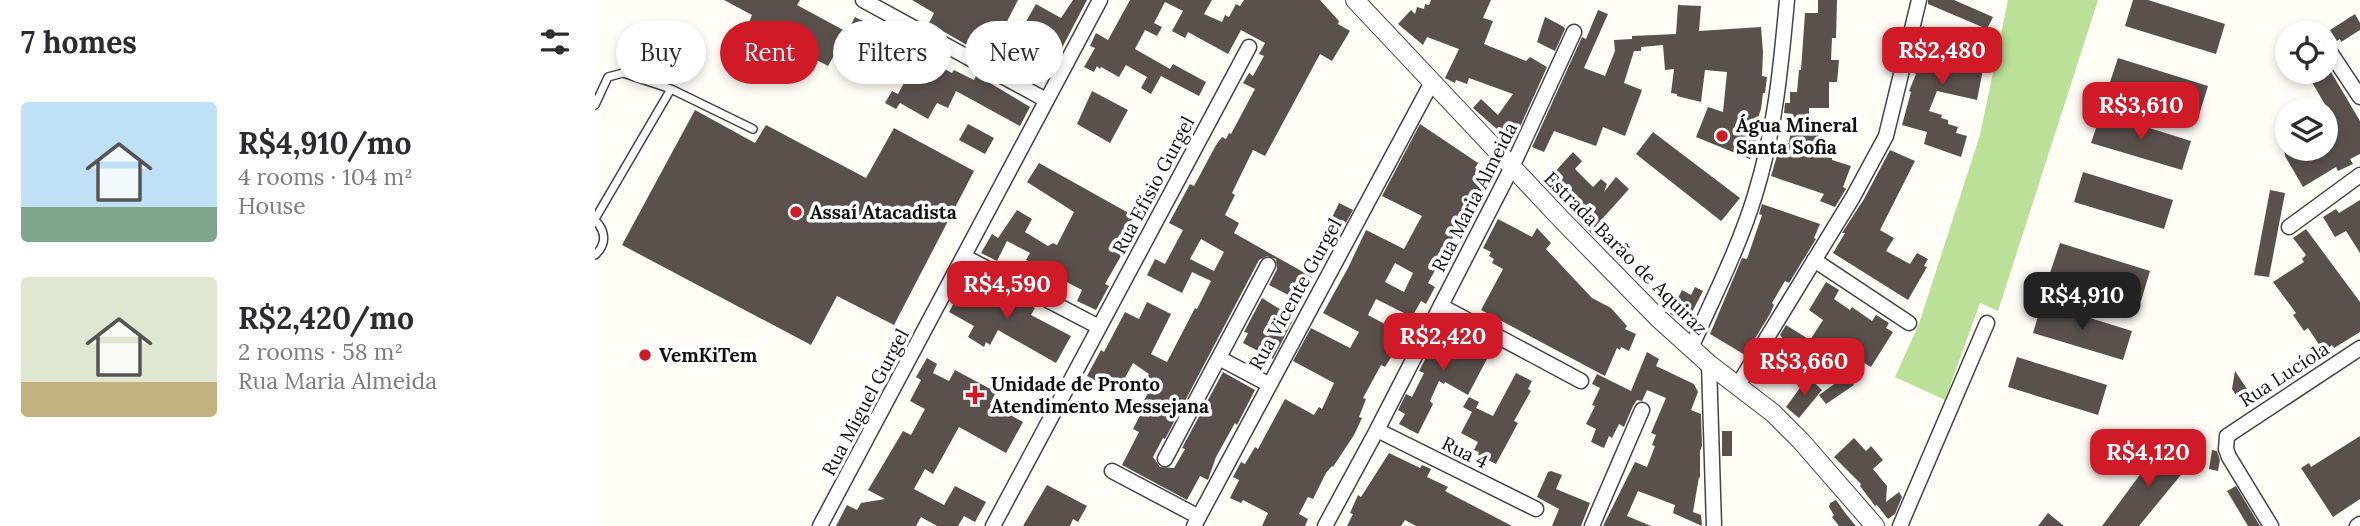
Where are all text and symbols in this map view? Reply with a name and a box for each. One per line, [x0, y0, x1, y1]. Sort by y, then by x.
chip: Buy [616, 21, 706, 84]
chip: Rent [720, 21, 819, 84]
chip: Filters [833, 21, 951, 84]
chip: New [965, 21, 1063, 84]
map controls [2275, 21, 2338, 161]
button: locate [2275, 21, 2338, 84]
text: 7 homes [21, 23, 137, 61]
icon: filters [536, 23, 574, 61]
pin: R$2,480 [1877, 28, 2007, 87]
text: R$2,480 [1898, 35, 1986, 64]
pin: R$3,610 [2076, 82, 2206, 142]
text: R$3,610 [2098, 90, 2184, 119]
button: layers [2275, 98, 2338, 161]
street label: Rua Efísio Gurgel [1107, 112, 1199, 258]
place label: Água Mineral Santa Sofia [1736, 113, 1858, 159]
street label: Rua Maria Almeida [1426, 118, 1522, 276]
text: R$4,910/mo [238, 124, 411, 162]
marker: Água Mineral Santa Sofia [1714, 128, 1730, 144]
icon: home [77, 130, 161, 214]
text: 4 rooms · 104 m² [238, 162, 413, 191]
street label: Estrada Barão de Aquiraz [1539, 166, 1713, 340]
text: House [238, 191, 306, 220]
place label: Assaí Atacadista [810, 200, 957, 224]
marker: Assaí Atacadista [788, 204, 804, 220]
street label: Rua Vicente Gurgel [1243, 214, 1347, 374]
pin: R$4,590 [942, 262, 1072, 321]
text: R$4,590 [963, 269, 1051, 298]
pin: R$4,910 [2017, 272, 2147, 332]
text: R$4,910 [2040, 280, 2124, 309]
text: R$2,420/mo [238, 299, 414, 337]
icon: home [77, 305, 161, 389]
pin: R$2,420 [1378, 314, 1508, 373]
text: R$2,420 [1400, 321, 1486, 350]
street label: Rua Miguel Gurgel [816, 324, 914, 480]
street label: Rua Lucíola [2235, 336, 2333, 412]
text: 2 rooms · 58 m² [238, 337, 403, 366]
pin: R$3,660 [1739, 338, 1869, 398]
place label: VemKiTem [659, 343, 758, 367]
text: R$3,660 [1759, 346, 1849, 375]
marker: VemKiTem [637, 347, 653, 363]
text: Rua Maria Almeida [238, 366, 437, 395]
place label: Unidade de Pronto Atendimento Messejana [991, 372, 1209, 418]
marker: Unidade de Pronto Atendimento Messejana [965, 385, 985, 405]
pin: R$4,120 [2083, 430, 2213, 489]
street label: Rua 4 [1438, 431, 1492, 473]
text: R$4,120 [2106, 437, 2190, 466]

